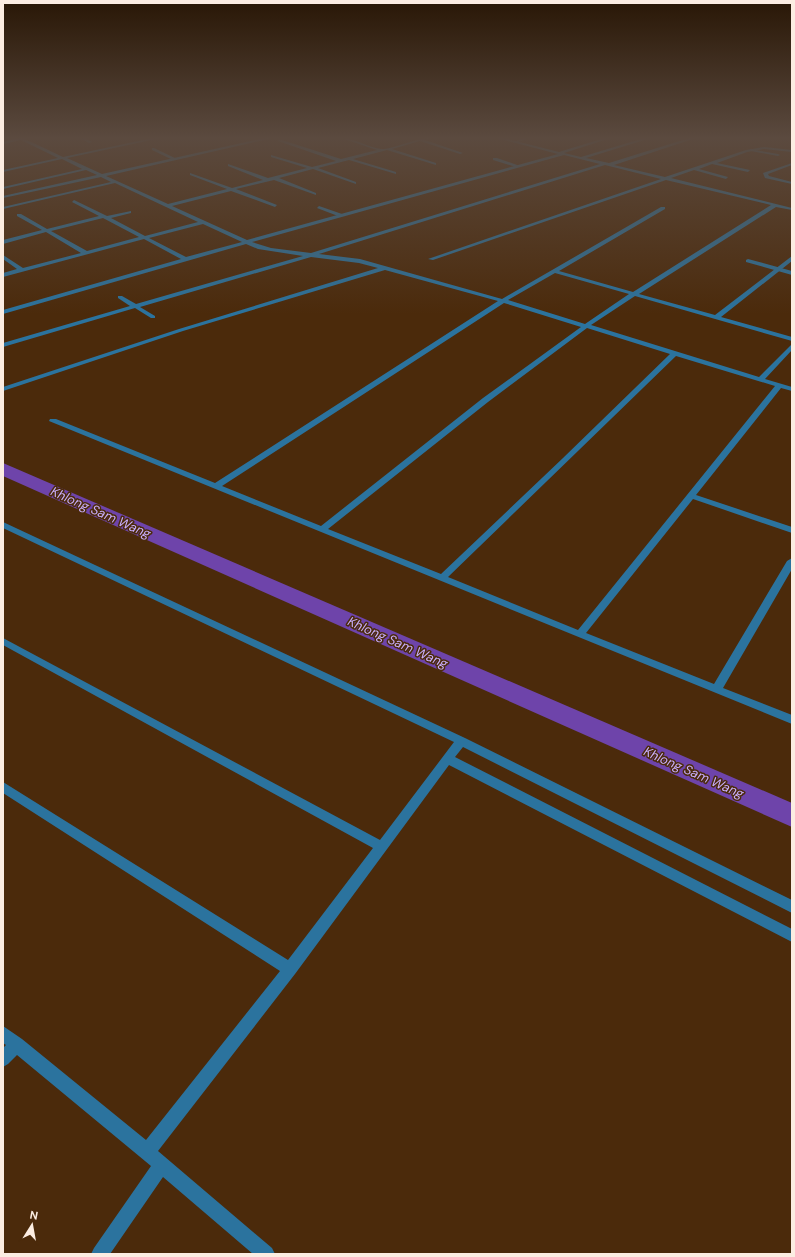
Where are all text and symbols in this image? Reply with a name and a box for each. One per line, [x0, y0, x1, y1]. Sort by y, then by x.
water label: Khlong Sam Wang [48, 483, 154, 543]
water label: Khlong Sam Wang [345, 613, 451, 673]
water label: Khlong Sam Wang [641, 743, 747, 803]
north arrow [12, 1205, 52, 1245]
text: N [29, 1208, 39, 1223]

